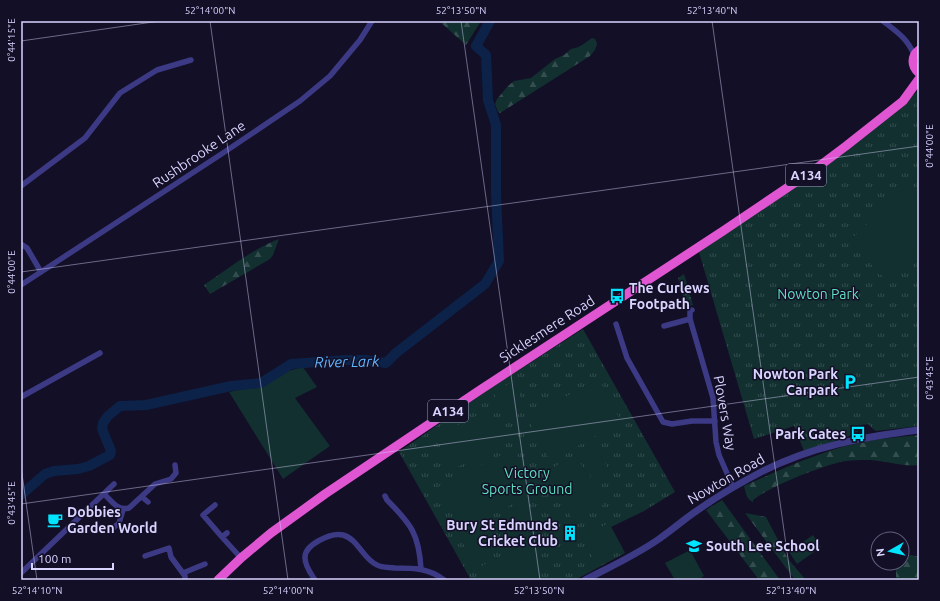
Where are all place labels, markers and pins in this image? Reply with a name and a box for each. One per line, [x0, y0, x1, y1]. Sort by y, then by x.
place label: The Curlews Footpath [629, 280, 710, 312]
bus stop icon: The Curlews Footpath [608, 287, 626, 305]
place label: Nowton Park Carpark [753, 366, 838, 398]
parking icon: Nowton Park Carpark [841, 373, 859, 391]
bus stop icon: Park Gates [849, 425, 867, 443]
place label: Park Gates [775, 426, 846, 442]
place label: Dobbies Garden World [67, 504, 158, 536]
cafe icon: Dobbies Garden World [46, 511, 64, 529]
place label: Bury St Edmunds Cricket Club [446, 517, 558, 549]
building icon: Bury St Edmunds Cricket Club [561, 524, 579, 542]
school or university icon: South Lee School [685, 537, 703, 555]
place label: South Lee School [706, 538, 819, 554]

